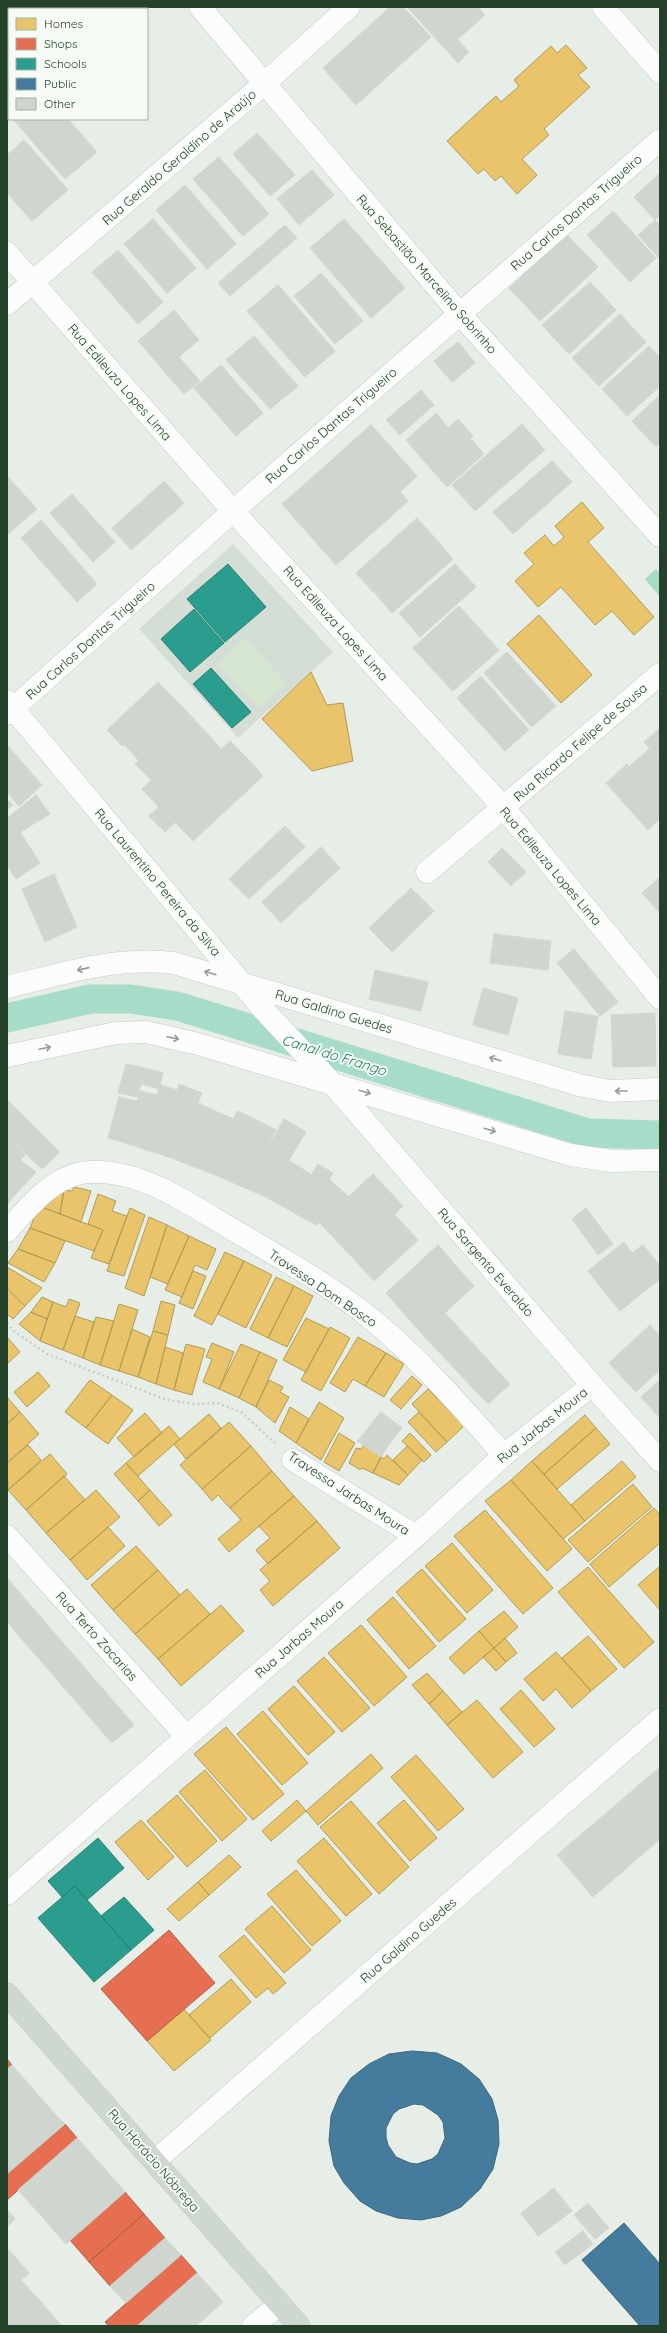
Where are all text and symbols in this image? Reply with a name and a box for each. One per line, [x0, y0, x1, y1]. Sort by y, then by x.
legend [8, 8, 148, 120]
text: Homes [44, 16, 84, 31]
text: Shops [44, 36, 78, 51]
text: Schools [44, 56, 87, 71]
text: Public [44, 76, 77, 91]
street label: Rua Geraldo Geraldino de Araújo [99, 86, 259, 228]
text: Other [44, 96, 76, 111]
street label: Rua Carlos Dantas Trigueiro [507, 151, 645, 273]
street label: Rua Sebastião Marcelino Sobrinho [353, 191, 501, 357]
street label: Rua Edileuza Lopes Lima [65, 320, 175, 444]
street label: Rua Carlos Dantas Trigueiro [262, 364, 400, 486]
street label: Rua Edileuza Lopes Lima [280, 562, 392, 684]
street label: Rua Carlos Dantas Trigueiro [22, 577, 158, 702]
street label: Rua Ricardo Felipe de Sousa [510, 680, 650, 804]
street label: Rua Edileuza Lopes Lima [497, 804, 605, 928]
street label: Rua Laurentino Pereira da Silva [91, 805, 225, 959]
one-way arrow [77, 966, 90, 974]
one-way arrow [204, 969, 217, 976]
street label: Rua Galdino Guedes [273, 986, 395, 1036]
water label: Canal do Frango [279, 1031, 389, 1080]
one-way arrow [166, 1035, 179, 1043]
one-way arrow [38, 1043, 51, 1051]
one-way arrow [490, 1055, 502, 1063]
one-way arrow [615, 1087, 628, 1095]
one-way arrow [359, 1089, 372, 1096]
one-way arrow [483, 1127, 496, 1134]
street label: Rua Sargento Everaldo [435, 1204, 538, 1320]
street label: Travessa Dom Bosco [266, 1246, 380, 1330]
street label: Rua Jarbas Moura [493, 1384, 591, 1466]
street label: Travessa Jarbas Moura [285, 1448, 413, 1538]
street label: Rua Terto Zacarias [53, 1588, 141, 1684]
street label: Rua Jarbas Moura [252, 1595, 346, 1681]
street label: Rua Galdino Guedes [357, 1894, 459, 1986]
street label: Rua Horácio Nóbrega [105, 2105, 203, 2215]

